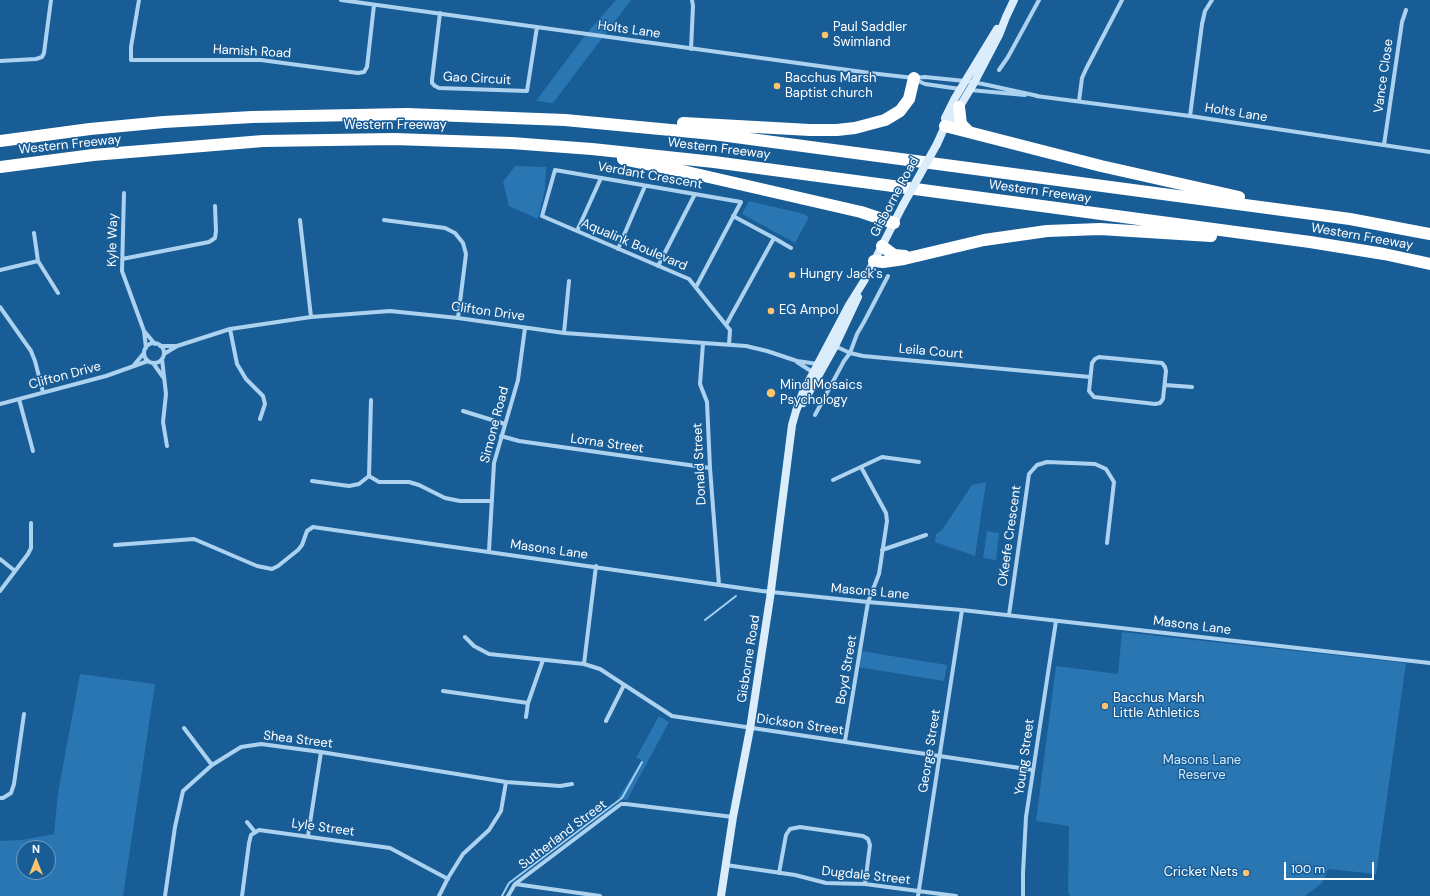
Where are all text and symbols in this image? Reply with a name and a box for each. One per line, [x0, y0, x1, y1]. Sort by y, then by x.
street label: Holts Lane [597, 18, 661, 42]
place label: Paul Saddler Swimland [833, 20, 907, 51]
marker: Paul Saddler Swimland [820, 30, 830, 40]
street label: Vance Close [1371, 38, 1397, 114]
street label: Hamish Road [212, 42, 292, 62]
street label: Gao Circuit [443, 69, 511, 89]
place label: Bacchus Marsh Baptist church [785, 71, 877, 102]
marker: Bacchus Marsh Baptist church [772, 81, 782, 91]
street label: Holts Lane [1204, 100, 1268, 126]
street label: Western Freeway [343, 118, 447, 134]
street label: Western Freeway [18, 132, 122, 158]
street label: Western Freeway [667, 135, 771, 163]
street label: Gisborne Road [867, 154, 923, 240]
street label: Verdant Crescent [596, 159, 704, 193]
street label: Western Freeway [988, 177, 1092, 207]
street label: Kyle Way [105, 213, 121, 267]
street label: Aqualink Boulevard [579, 216, 689, 274]
street label: Western Freeway [1310, 220, 1414, 254]
place label: Hungry Jack's [800, 267, 883, 283]
marker: Hungry Jack's [787, 270, 797, 280]
street label: Clifton Drive [450, 299, 526, 325]
place label: EG Ampol [779, 303, 839, 319]
marker: EG Ampol [766, 306, 776, 316]
street label: Leila Court [898, 341, 964, 363]
street label: Clifton Drive [27, 359, 103, 393]
place label: Mind Mosaics Psychology [780, 378, 862, 409]
street label: Simone Road [477, 385, 513, 465]
marker: Mind Mosaics Psychology [765, 387, 777, 399]
street label: Donald Street [690, 422, 710, 506]
street label: Lorna Street [569, 431, 645, 457]
street label: OKeefe Crescent [995, 484, 1025, 588]
street label: Masons Lane [509, 537, 589, 563]
street label: Masons Lane [830, 581, 910, 603]
street label: Masons Lane [1152, 613, 1232, 639]
street label: Gisborne Road [734, 614, 764, 704]
street label: Boyd Street [833, 634, 861, 706]
place label: Bacchus Marsh Little Athletics [1113, 691, 1205, 722]
marker: Bacchus Marsh Little Athletics [1100, 701, 1110, 711]
street label: George Street [916, 708, 944, 794]
street label: Dickson Street [756, 711, 844, 739]
street label: Young Street [1012, 718, 1038, 796]
street label: Shea Street [262, 728, 334, 752]
park label: Masons Lane Reserve [1163, 753, 1241, 784]
street label: Sutherland Street [516, 797, 610, 873]
street label: Lyle Street [290, 816, 356, 840]
north arrow [16, 840, 56, 880]
text: N [32, 842, 40, 856]
scale bar [1286, 854, 1376, 880]
text: 100 m [1291, 861, 1325, 877]
street label: Dugdale Street [821, 864, 911, 888]
place label: Cricket Nets [1164, 865, 1238, 881]
marker: Cricket Nets [1241, 868, 1251, 878]

